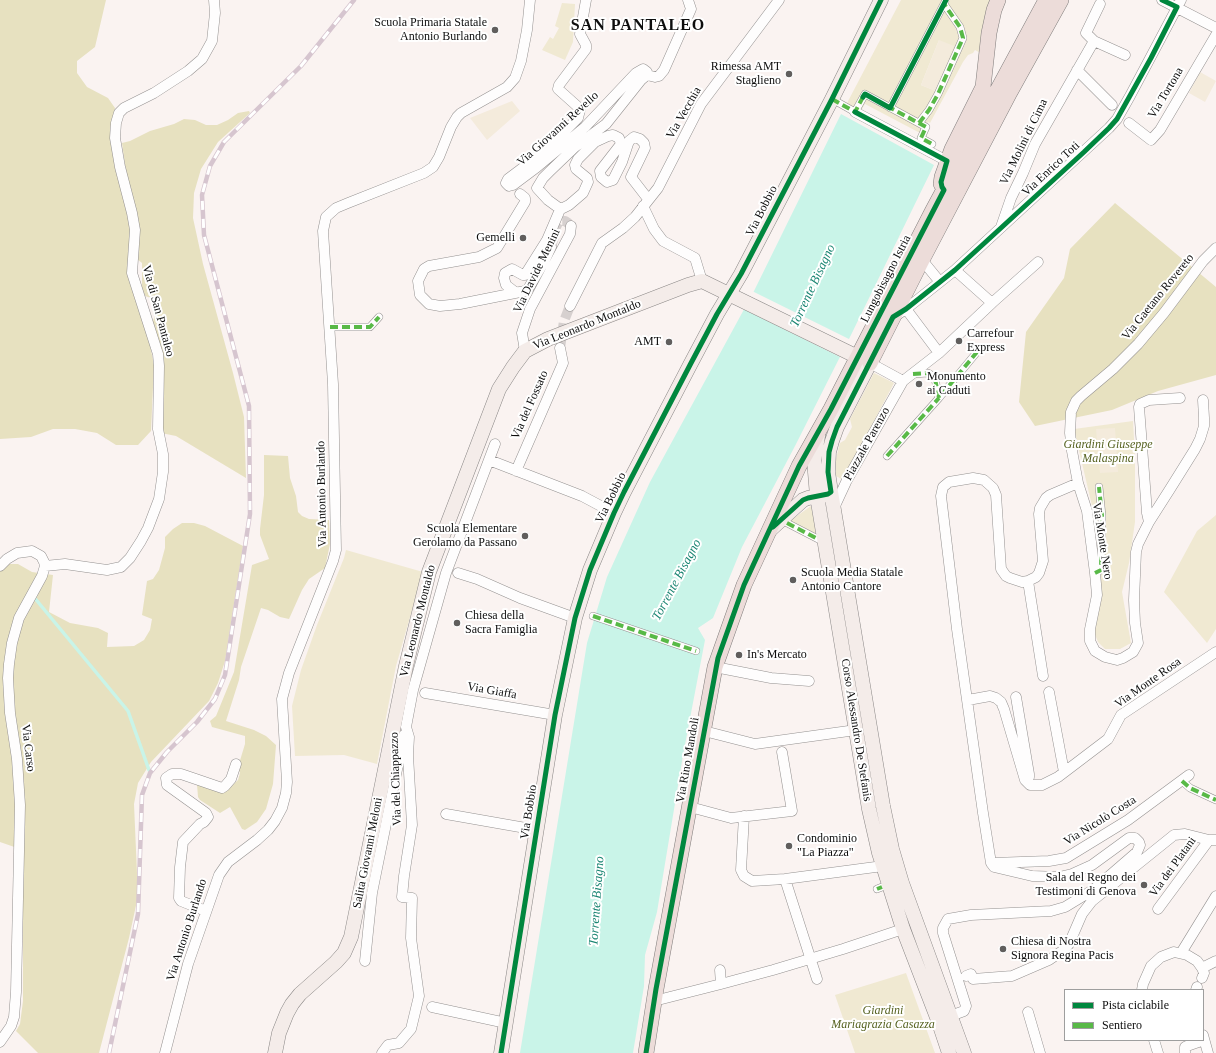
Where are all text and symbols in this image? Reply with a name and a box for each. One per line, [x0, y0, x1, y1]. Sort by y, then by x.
place label: Scuola Primaria Statale Antonio Burlando [374, 16, 487, 44]
district label: SAN PANTALEO [571, 16, 705, 36]
marker: Scuola Primaria Statale Antonio Burlando [490, 25, 500, 35]
place label: Rimessa AMT Staglieno [711, 60, 781, 88]
street label: Via Tortona [1145, 65, 1187, 121]
marker: Rimessa AMT Staglieno [784, 69, 794, 79]
street label: Via Vecchia [663, 84, 705, 142]
street label: Via Giovanni Revello [514, 89, 602, 169]
street label: Via Molini di Cima [997, 97, 1051, 187]
street label: Via Enrico Toti [1019, 139, 1083, 199]
street label: Via Bobbio [743, 183, 781, 239]
street label: Via Davide Menini [510, 227, 564, 315]
place label: Gemelli [476, 231, 515, 245]
marker: Gemelli [518, 233, 528, 243]
street label: Lungobisagno Istria [858, 233, 914, 325]
water label: Torrente Bisagno [787, 242, 839, 330]
street label: Via Gaetano Rovereto [1119, 251, 1197, 343]
street label: Via di San Pantaleo [139, 264, 177, 358]
street label: Via Leonardo Montaldo [531, 297, 643, 353]
place label: Carrefour Express [967, 327, 1014, 355]
place label: AMT [634, 335, 661, 349]
marker: Carrefour Express [954, 336, 964, 346]
marker: AMT [664, 337, 674, 347]
street label: Via del Fossato [508, 368, 552, 442]
place label: Monumento ai Caduti [927, 370, 986, 398]
marker: Monumento ai Caduti [914, 379, 924, 389]
street label: Piazzale Parenzo [841, 405, 893, 483]
park label: Giardini Giuseppe Malaspina [1063, 438, 1153, 466]
street label: Via Antonio Burlando [314, 441, 330, 547]
street label: Via Bobbio [592, 470, 630, 526]
street label: Via Monte Nero [1089, 501, 1115, 581]
place label: Scuola Elementare Gerolamo da Passano [413, 522, 517, 550]
marker: Scuola Elementare Gerolamo da Passano [520, 531, 530, 541]
water label: Torrente Bisagno [649, 537, 705, 623]
street label: Via Leonardo Montaldo [397, 563, 439, 679]
place label: Scuola Media Statale Antonio Cantore [801, 566, 903, 594]
marker: Scuola Media Statale Antonio Cantore [788, 575, 798, 585]
place label: Chiesa della Sacra Famiglia [465, 609, 537, 637]
marker: Chiesa della Sacra Famiglia [452, 618, 462, 628]
place label: In's Mercato [747, 648, 807, 662]
marker: In's Mercato [734, 650, 744, 660]
street label: Via Monte Rosa [1112, 655, 1184, 711]
street label: Corso Alessandro De Stefanis [838, 658, 874, 802]
street label: Via Giaffa [466, 680, 518, 702]
street label: Via Rino Mandoli [673, 716, 703, 804]
street label: Via Carso [18, 723, 38, 773]
street label: Via del Chiappazzo [387, 732, 405, 826]
street label: Via Bobbio [518, 784, 540, 840]
street label: Via Nicolò Costa [1061, 793, 1139, 849]
street label: Salita Giovanni Meloni [350, 796, 386, 910]
place label: Condominio "La Piazza" [797, 832, 857, 860]
street label: Via dei Platani [1146, 834, 1200, 900]
marker: Condominio "La Piazza" [784, 841, 794, 851]
water label: Torrente Bisagno [586, 856, 608, 946]
place label: Sala del Regno dei Testimoni di Genova [1036, 871, 1136, 899]
street label: Via Antonio Burlando [164, 877, 210, 983]
marker: Sala del Regno dei Testimoni di Genova [1139, 880, 1149, 890]
place label: Chiesa di Nostra Signora Regina Pacis [1011, 935, 1114, 963]
marker: Chiesa di Nostra Signora Regina Pacis [998, 944, 1008, 954]
legend [1064, 989, 1204, 1041]
text: Pista ciclabile [1102, 998, 1169, 1012]
park label: Giardini Mariagrazia Casazza [831, 1004, 935, 1032]
text: Sentiero [1102, 1018, 1142, 1032]

